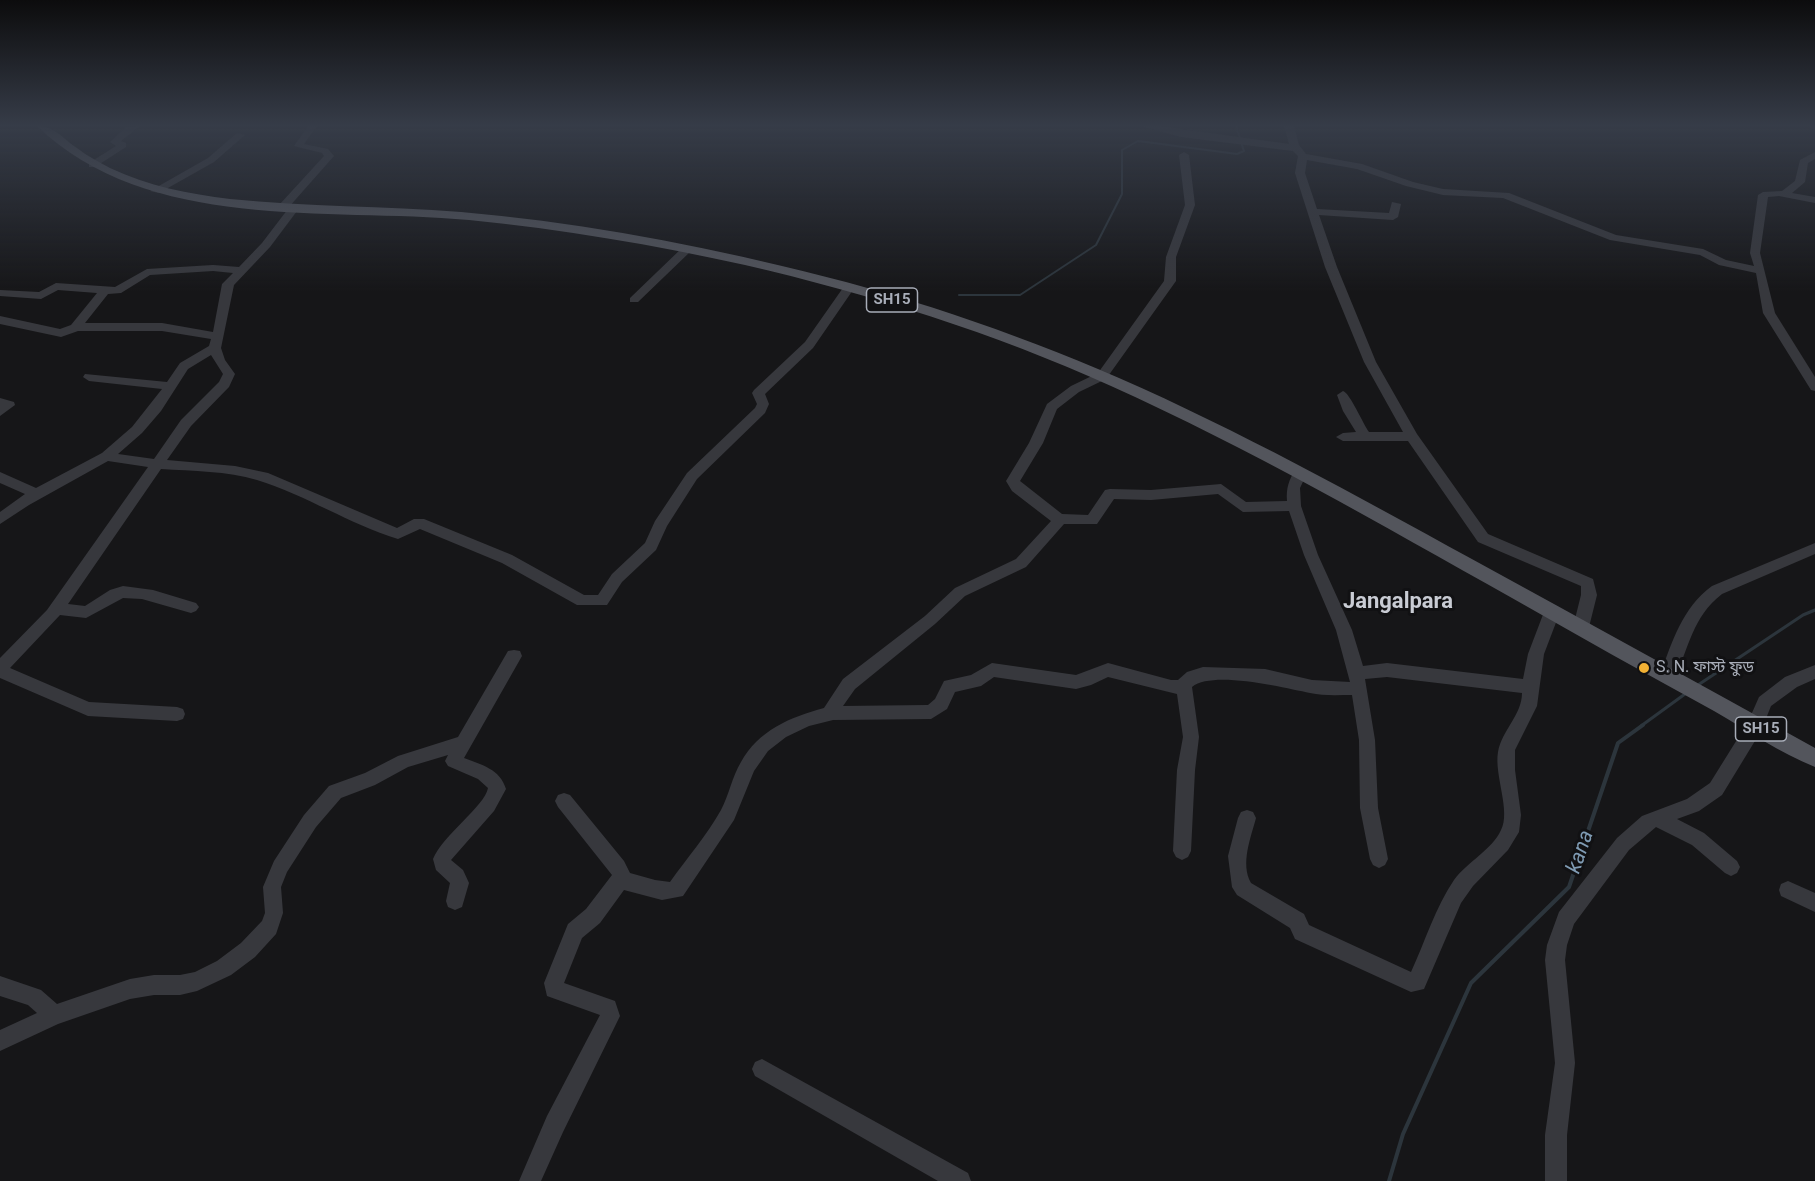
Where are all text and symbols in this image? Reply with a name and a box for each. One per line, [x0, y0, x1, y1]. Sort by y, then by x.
road number: SH15 [866, 288, 918, 312]
district label: Jangalpara [1343, 589, 1453, 615]
place label: S. N. ফাস্ট ফুড [1656, 658, 1754, 678]
marker: S. N. ফাস্ট ফুড [1637, 661, 1651, 675]
road number: SH15 [1736, 717, 1786, 741]
water label: kana [1562, 827, 1600, 877]

